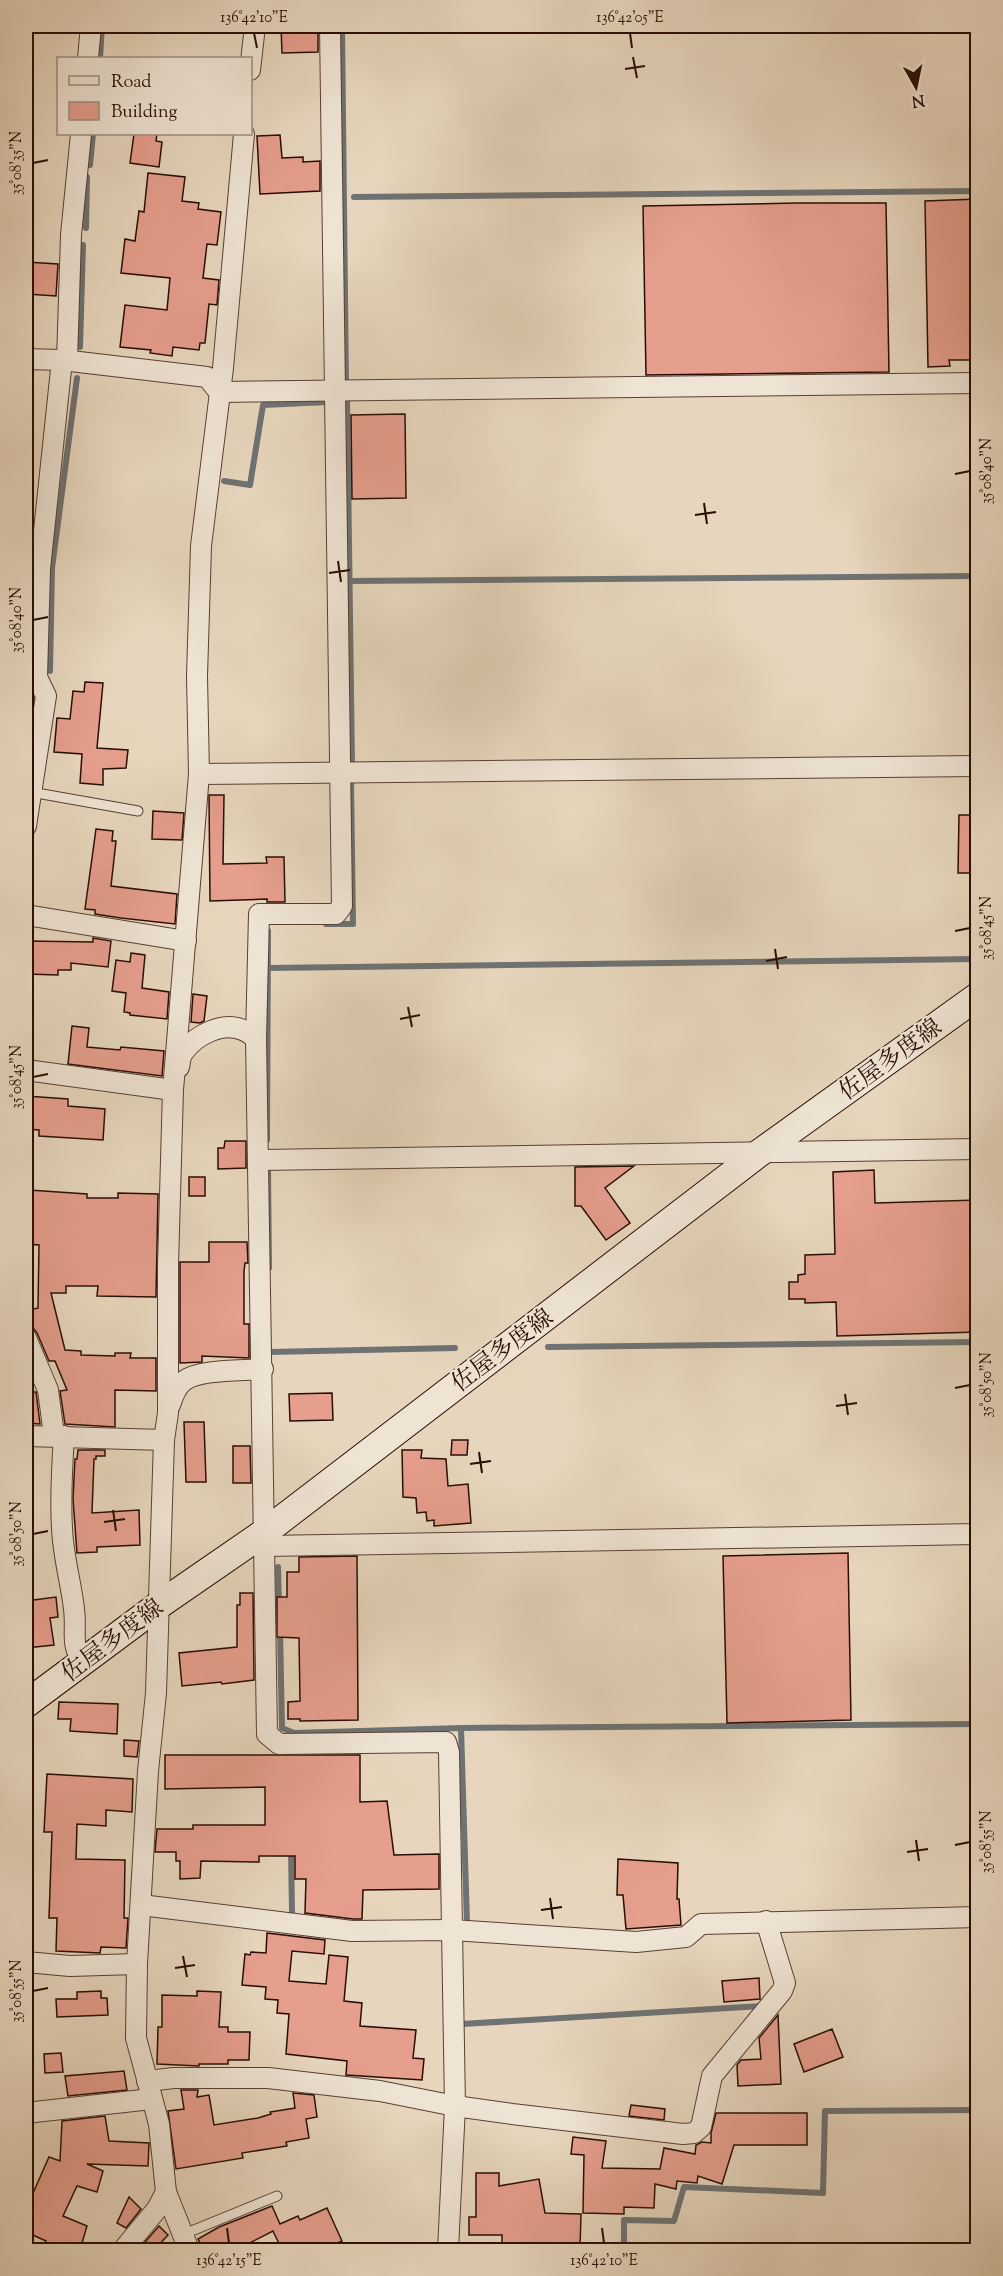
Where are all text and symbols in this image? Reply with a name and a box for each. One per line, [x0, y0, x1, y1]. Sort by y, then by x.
text: 136°42'10"E [220, 8, 288, 29]
text: 136°42'05"E [596, 8, 664, 29]
legend [57, 57, 252, 135]
north arrow [886, 57, 946, 117]
text: Road [111, 70, 151, 96]
text: N [910, 87, 926, 112]
text: Building [111, 100, 177, 126]
text: 35°08'35"N [7, 131, 28, 195]
text: 35°08'40"N [977, 438, 998, 504]
text: 35°08'40"N [7, 587, 28, 653]
text: 35°08'45"N [977, 896, 998, 960]
street label: 佐屋多度線 [833, 1012, 950, 1110]
text: 35°08'45"N [7, 1045, 28, 1109]
street label: 佐屋多度線 [445, 1302, 561, 1401]
text: 35°08'50"N [977, 1352, 998, 1418]
text: 35°08'50"N [7, 1501, 28, 1567]
street label: 佐屋多度線 [55, 1592, 171, 1691]
text: 35°08'55"N [977, 1810, 998, 1874]
text: 35°08'55"N [7, 1959, 28, 2023]
text: 136°42'15"E [196, 2251, 262, 2272]
text: 136°42'10"E [570, 2251, 638, 2272]

